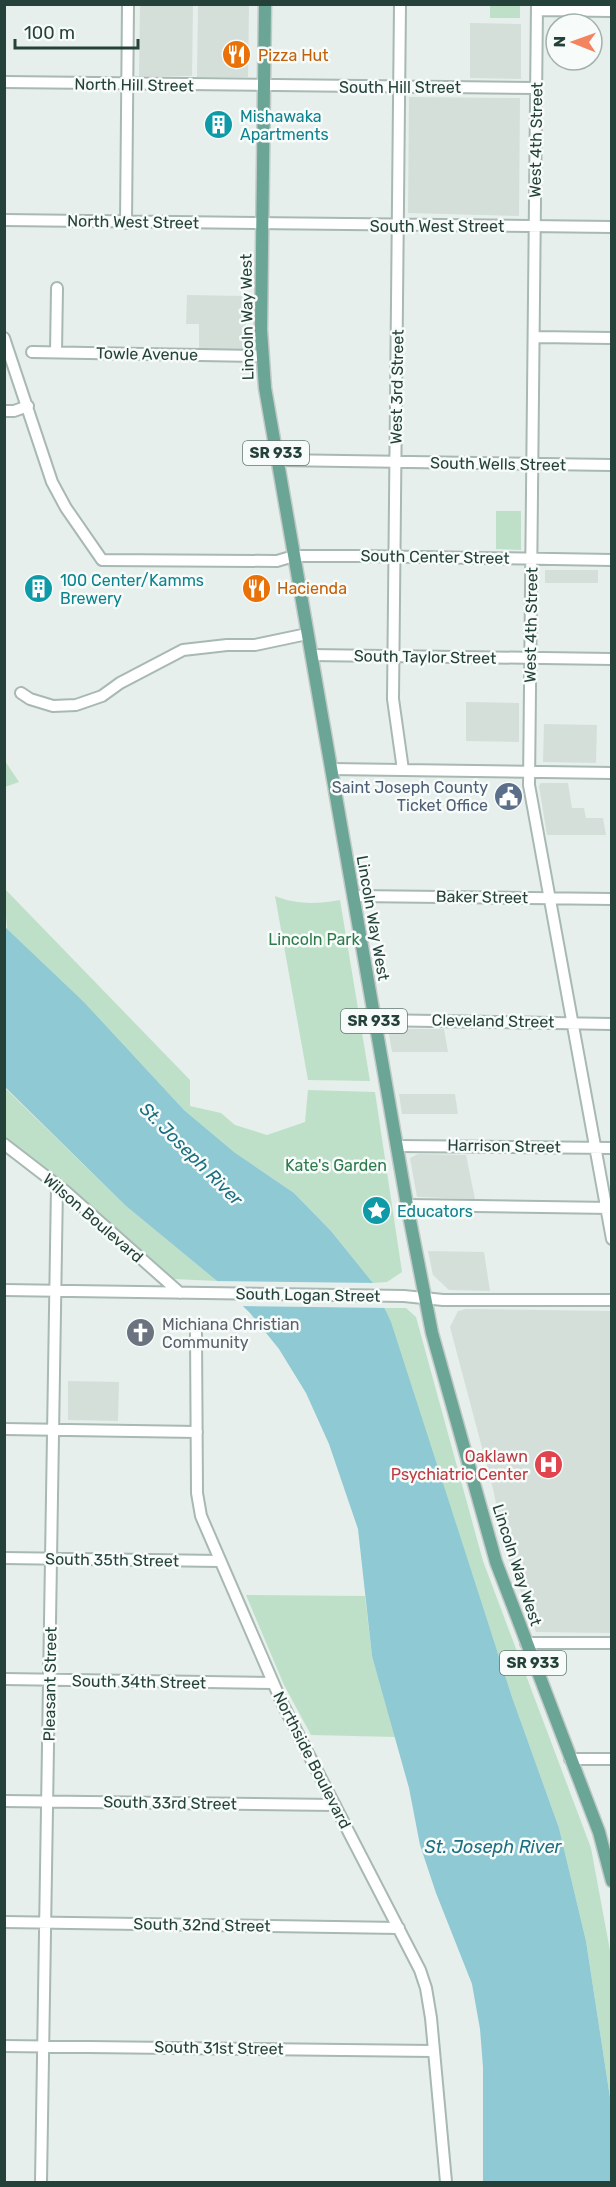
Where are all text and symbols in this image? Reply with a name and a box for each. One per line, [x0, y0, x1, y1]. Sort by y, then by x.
scale bar [15, 12, 138, 50]
north arrow [544, 12, 604, 72]
text: 100 m [24, 22, 75, 44]
text: N [550, 36, 569, 48]
restaurant icon: Pizza Hut [221, 39, 253, 71]
place label: Pizza Hut [258, 46, 329, 65]
street label: North Hill Street [74, 74, 194, 96]
street label: South Hill Street [339, 78, 461, 97]
street label: West 4th Street [525, 82, 547, 198]
place label: Mishawaka Apartments [240, 107, 329, 144]
building icon: Mishawaka Apartments [203, 109, 235, 141]
street label: North West Street [67, 211, 199, 233]
street label: South West Street [370, 217, 504, 236]
street label: Lincoln Way West [236, 253, 258, 381]
street label: West 3rd Street [386, 329, 408, 445]
street label: Towle Avenue [96, 344, 198, 364]
road number: SR 933 [243, 441, 309, 465]
street label: South Wells Street [430, 453, 566, 475]
street label: South Center Street [360, 546, 510, 568]
street label: West 4th Street [520, 567, 542, 683]
place label: 100 Center/Kamms Brewery [60, 571, 204, 608]
restaurant icon: Hacienda [240, 572, 272, 604]
building icon: 100 Center/Kamms Brewery [23, 573, 55, 605]
place label: Hacienda [277, 579, 347, 598]
street label: South Taylor Street [354, 646, 496, 668]
place label: Saint Joseph County Ticket Office [332, 778, 488, 815]
public building icon: Saint Joseph County Ticket Office [493, 780, 525, 812]
street label: Lincoln Way West [353, 854, 393, 982]
street label: Baker Street [436, 887, 528, 907]
park label: Lincoln Park [268, 930, 360, 949]
road number: SR 933 [341, 1009, 407, 1033]
street label: Cleveland Street [431, 1010, 555, 1032]
water label: St. Joseph River [135, 1098, 248, 1211]
street label: Harrison Street [447, 1136, 561, 1156]
park label: Kate's Garden [285, 1156, 387, 1175]
street label: Wilson Boulevard [39, 1169, 147, 1267]
place icon: Educators [360, 1195, 392, 1227]
place label: Educators [397, 1202, 473, 1221]
street label: South Logan Street [235, 1284, 381, 1306]
place label: Michiana Christian Community [162, 1315, 299, 1352]
church icon: Michiana Christian Community [125, 1317, 157, 1349]
place label: Oaklawn Psychiatric Center [391, 1447, 528, 1484]
hospital icon: Oaklawn Psychiatric Center [533, 1449, 565, 1481]
street label: Lincoln Way West [488, 1502, 546, 1628]
street label: South 35th Street [45, 1549, 179, 1571]
street label: Pleasant Street [39, 1626, 61, 1742]
road number: SR 933 [500, 1651, 566, 1675]
street label: South 34th Street [72, 1671, 206, 1693]
street label: Northside Boulevard [269, 1688, 355, 1832]
street label: South 33rd Street [103, 1792, 237, 1814]
water label: St. Joseph River [425, 1836, 562, 1858]
street label: South 32nd Street [133, 1914, 271, 1936]
street label: South 31st Street [154, 2037, 284, 2059]

